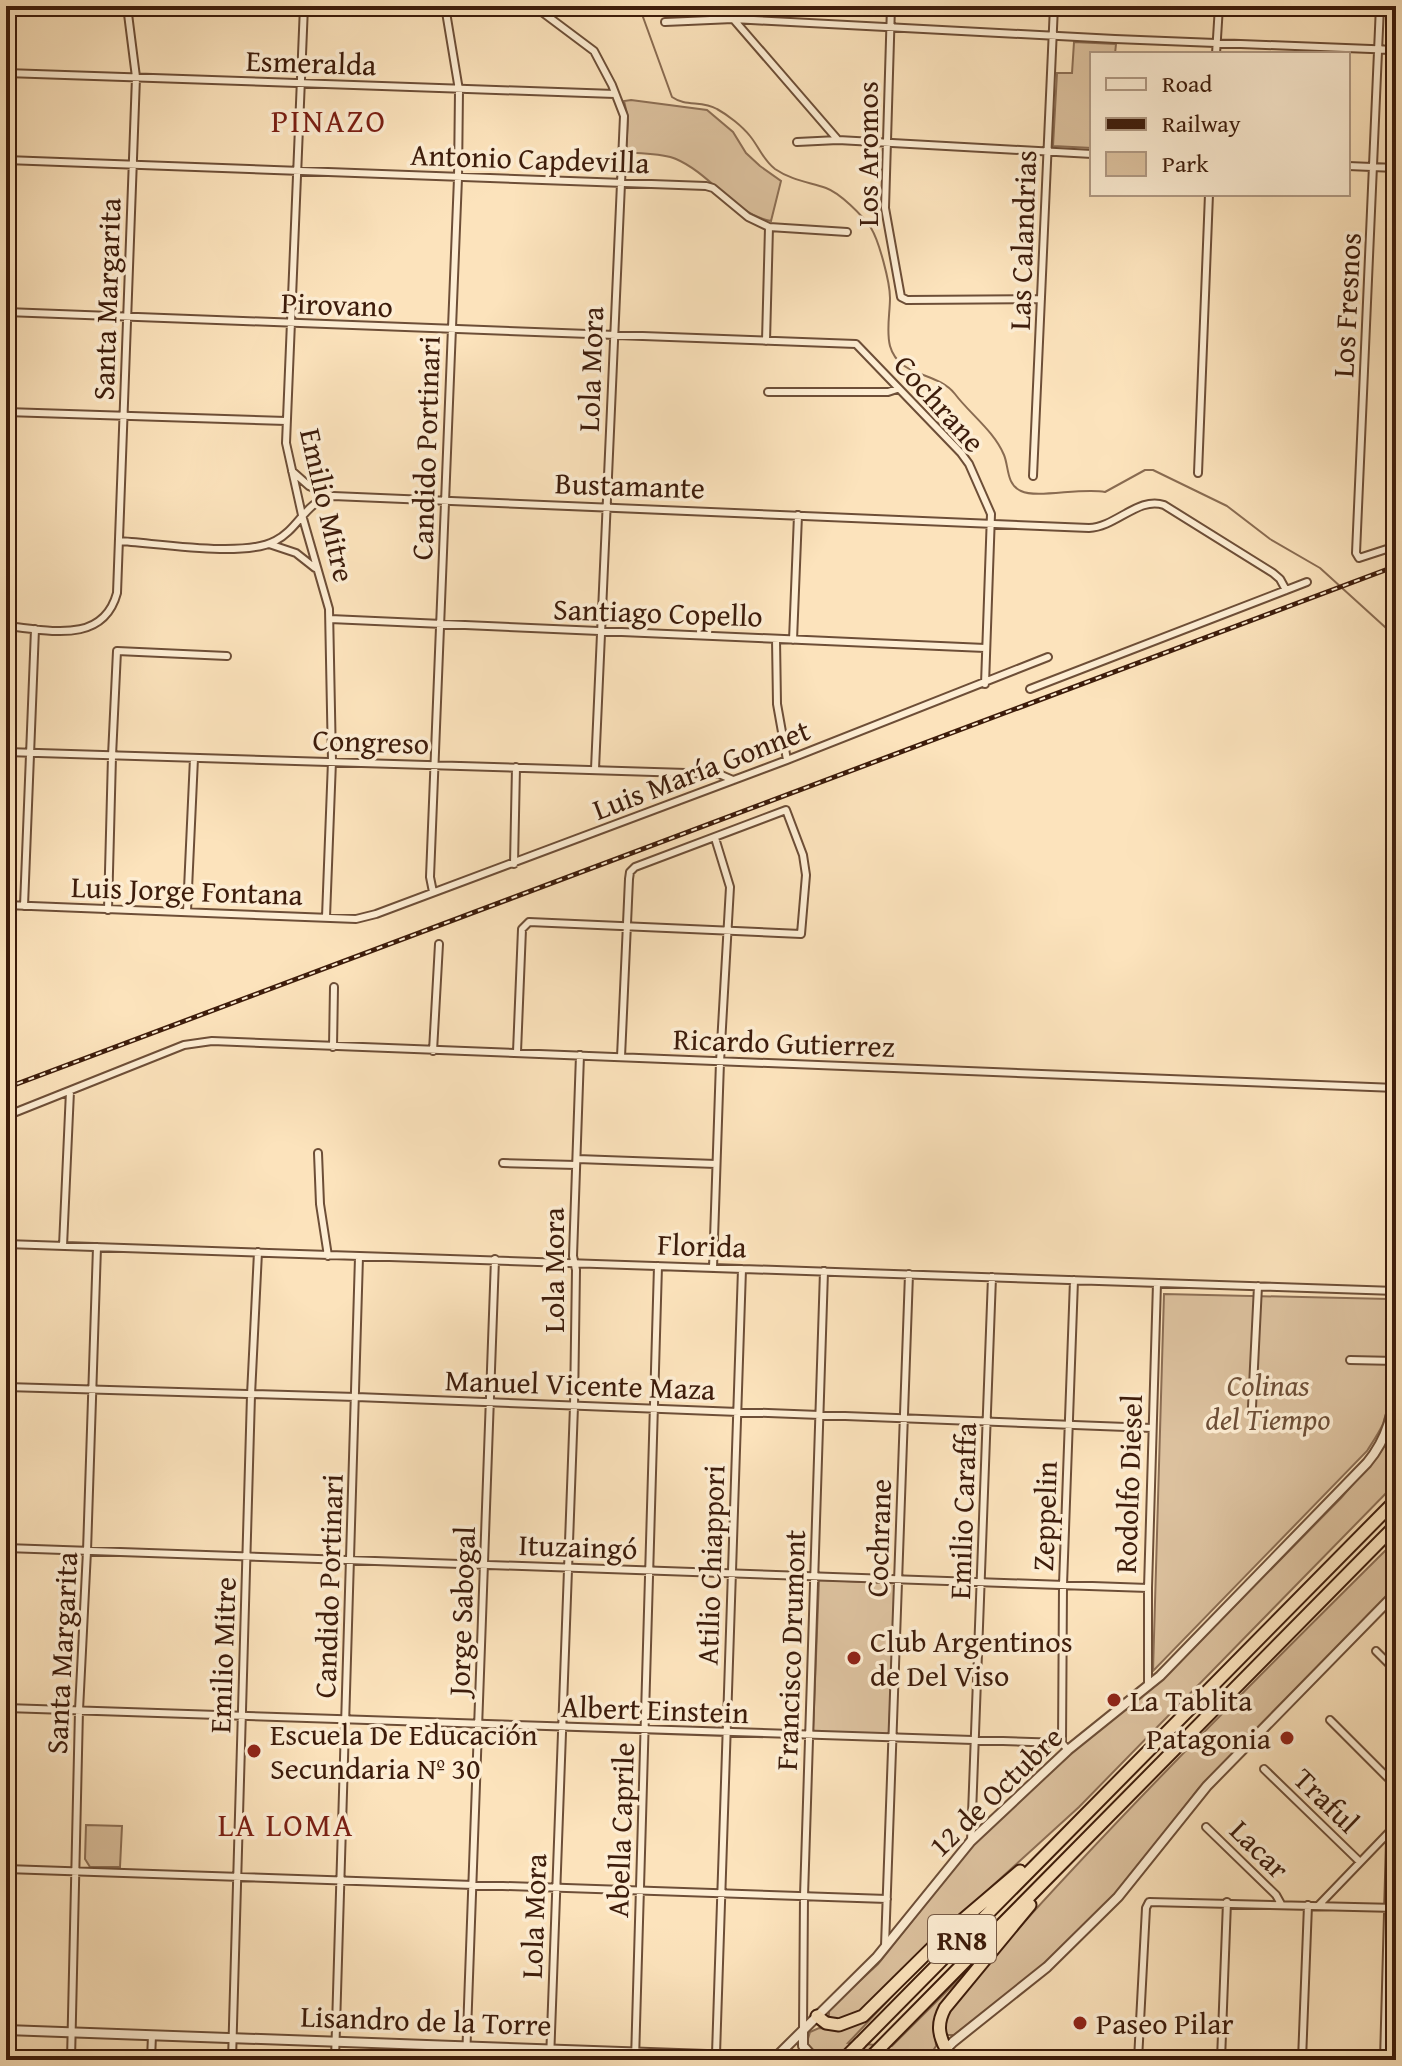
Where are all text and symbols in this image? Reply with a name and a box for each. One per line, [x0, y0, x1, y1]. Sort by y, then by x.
street label: Esmeralda [245, 38, 377, 86]
legend [1090, 52, 1350, 196]
text: Road [1162, 66, 1212, 101]
street label: Los Aromos [845, 81, 889, 227]
district label: PINAZO [271, 97, 387, 144]
text: Railway [1162, 106, 1241, 141]
street label: Antonio Capdevilla [410, 132, 650, 184]
text: Park [1162, 146, 1209, 181]
street label: Las Calandrias [997, 149, 1047, 331]
street label: Santa Margarita [80, 197, 132, 401]
street label: Los Fresnos [1320, 231, 1372, 379]
street label: Pirovano [280, 280, 394, 328]
street label: Lola Mora [566, 306, 614, 432]
street label: Candido Portinari [399, 335, 451, 561]
street label: Cochrane [884, 344, 996, 462]
street label: Emilio Mitre [289, 424, 367, 586]
street label: Bustamante [554, 460, 706, 510]
street label: Santiago Copello [552, 586, 764, 638]
street label: Luis María Gonnet [586, 707, 816, 831]
street label: Congreso [312, 717, 430, 765]
street label: Luis Jorge Fontana [70, 864, 304, 916]
street label: Ricardo Gutierrez [672, 1016, 896, 1068]
street label: Lola Mora [531, 1207, 575, 1333]
street label: Florida [657, 1221, 747, 1269]
street label: Manuel Vicente Maza [444, 1357, 716, 1411]
park label: Colinas del Tiempo [1206, 1363, 1331, 1441]
street label: Rodolfo Diesel [1103, 1394, 1153, 1574]
street label: Emilio Caraffa [937, 1422, 987, 1600]
street label: Zeppelin [1020, 1460, 1068, 1572]
street label: Atilio Chiappori [685, 1464, 735, 1666]
street label: Candido Portinari [302, 1473, 354, 1699]
street label: Cochrane [854, 1478, 902, 1598]
street label: Ituzaingó [518, 1522, 638, 1570]
street label: Jorge Sabogal [436, 1525, 486, 1701]
street label: Francisco Drumont [764, 1529, 816, 1771]
street label: Santa Margarita [34, 1551, 88, 1755]
street label: Emilio Mitre [197, 1576, 247, 1734]
place label: Club Argentinos de Del Viso [870, 1619, 1073, 1697]
marker: Club Argentinos de Del Viso [845, 1649, 863, 1667]
place label: La Tablita [1130, 1678, 1252, 1722]
street label: Albert Einstein [560, 1684, 750, 1734]
marker: La Tablita [1105, 1691, 1123, 1709]
place label: Escuela De Educación Secundaria Nº 30 [270, 1712, 538, 1790]
street label: 12 de Octubre [918, 1715, 1072, 1867]
place label: Patagonia [1146, 1716, 1271, 1760]
marker: Patagonia [1278, 1729, 1296, 1747]
marker: Escuela De Educación Secundaria Nº 30 [245, 1742, 263, 1760]
street label: Abella Caprile [595, 1742, 645, 1918]
street label: Traful [1284, 1757, 1370, 1843]
district label: LA LOMA [218, 1801, 354, 1848]
street label: Lacar [1220, 1809, 1300, 1889]
street label: Lola Mora [509, 1853, 557, 1979]
road number: RN8 [928, 1915, 996, 1963]
street label: Lisandro de la Torre [300, 1994, 552, 2046]
place label: Paseo Pilar [1096, 2001, 1234, 2045]
marker: Paseo Pilar [1071, 2014, 1089, 2032]

